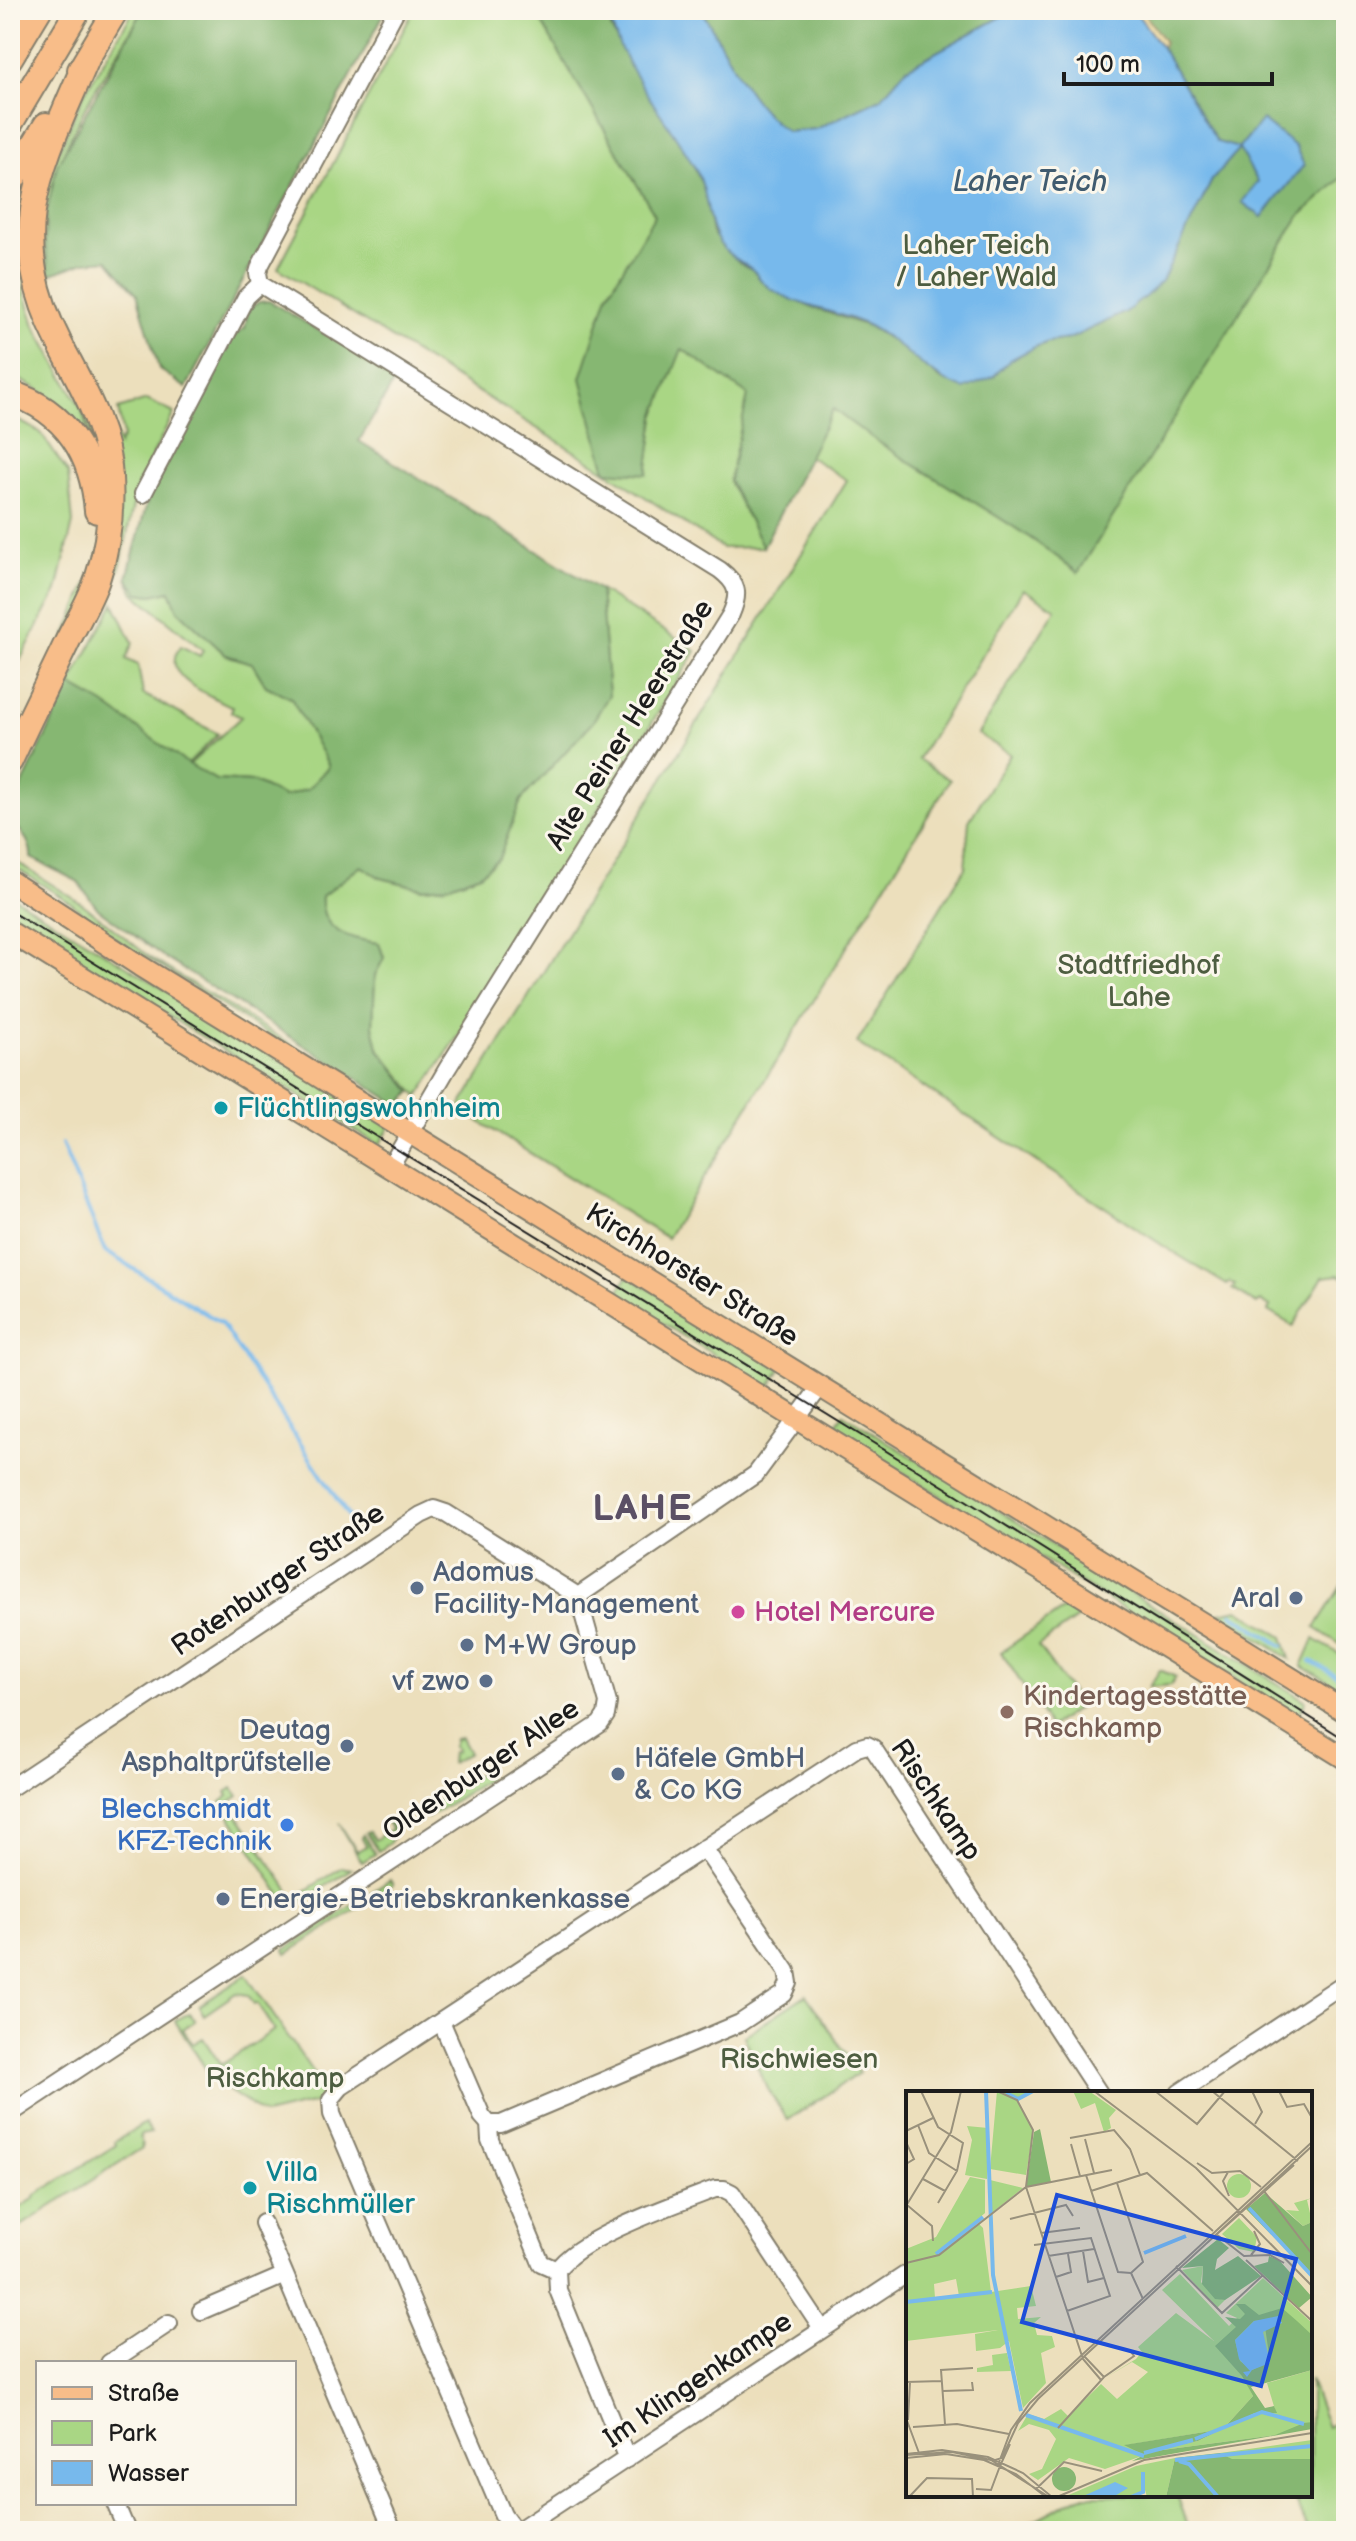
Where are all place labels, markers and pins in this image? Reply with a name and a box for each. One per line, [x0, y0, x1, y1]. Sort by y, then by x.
place label: Flüchtlingswohnheim [237, 1092, 501, 1125]
marker: Flüchtlingswohnheim [212, 1099, 230, 1117]
place label: Adomus Facility-Management [433, 1556, 699, 1621]
marker: Adomus Facility-Management [408, 1579, 426, 1597]
place label: Aral [1231, 1582, 1280, 1615]
marker: Aral [1287, 1589, 1305, 1607]
place label: Hotel Mercure [754, 1596, 935, 1629]
marker: Hotel Mercure [729, 1603, 747, 1621]
place label: M+W Group [483, 1629, 637, 1662]
marker: M+W Group [458, 1636, 476, 1654]
place label: vf zwo [391, 1665, 470, 1698]
marker: vf zwo [477, 1672, 495, 1690]
place label: Kindertagesstätte Rischkamp [1023, 1680, 1247, 1745]
marker: Kindertagesstätte Rischkamp [998, 1703, 1016, 1721]
place label: Deutag Asphaltprüfstelle [122, 1714, 331, 1779]
marker: Deutag Asphaltprüfstelle [338, 1737, 356, 1755]
place label: Häfele GmbH & Co KG [634, 1742, 805, 1807]
marker: Häfele GmbH & Co KG [609, 1765, 627, 1783]
place label: Blechschmidt KFZ-Technik [100, 1793, 271, 1858]
marker: Blechschmidt KFZ-Technik [278, 1816, 296, 1834]
place label: Energie-Betriebskrankenkasse [239, 1883, 630, 1916]
marker: Energie-Betriebskrankenkasse [214, 1890, 232, 1908]
place label: Villa Rischmüller [266, 2156, 415, 2221]
marker: Villa Rischmüller [241, 2179, 259, 2197]

